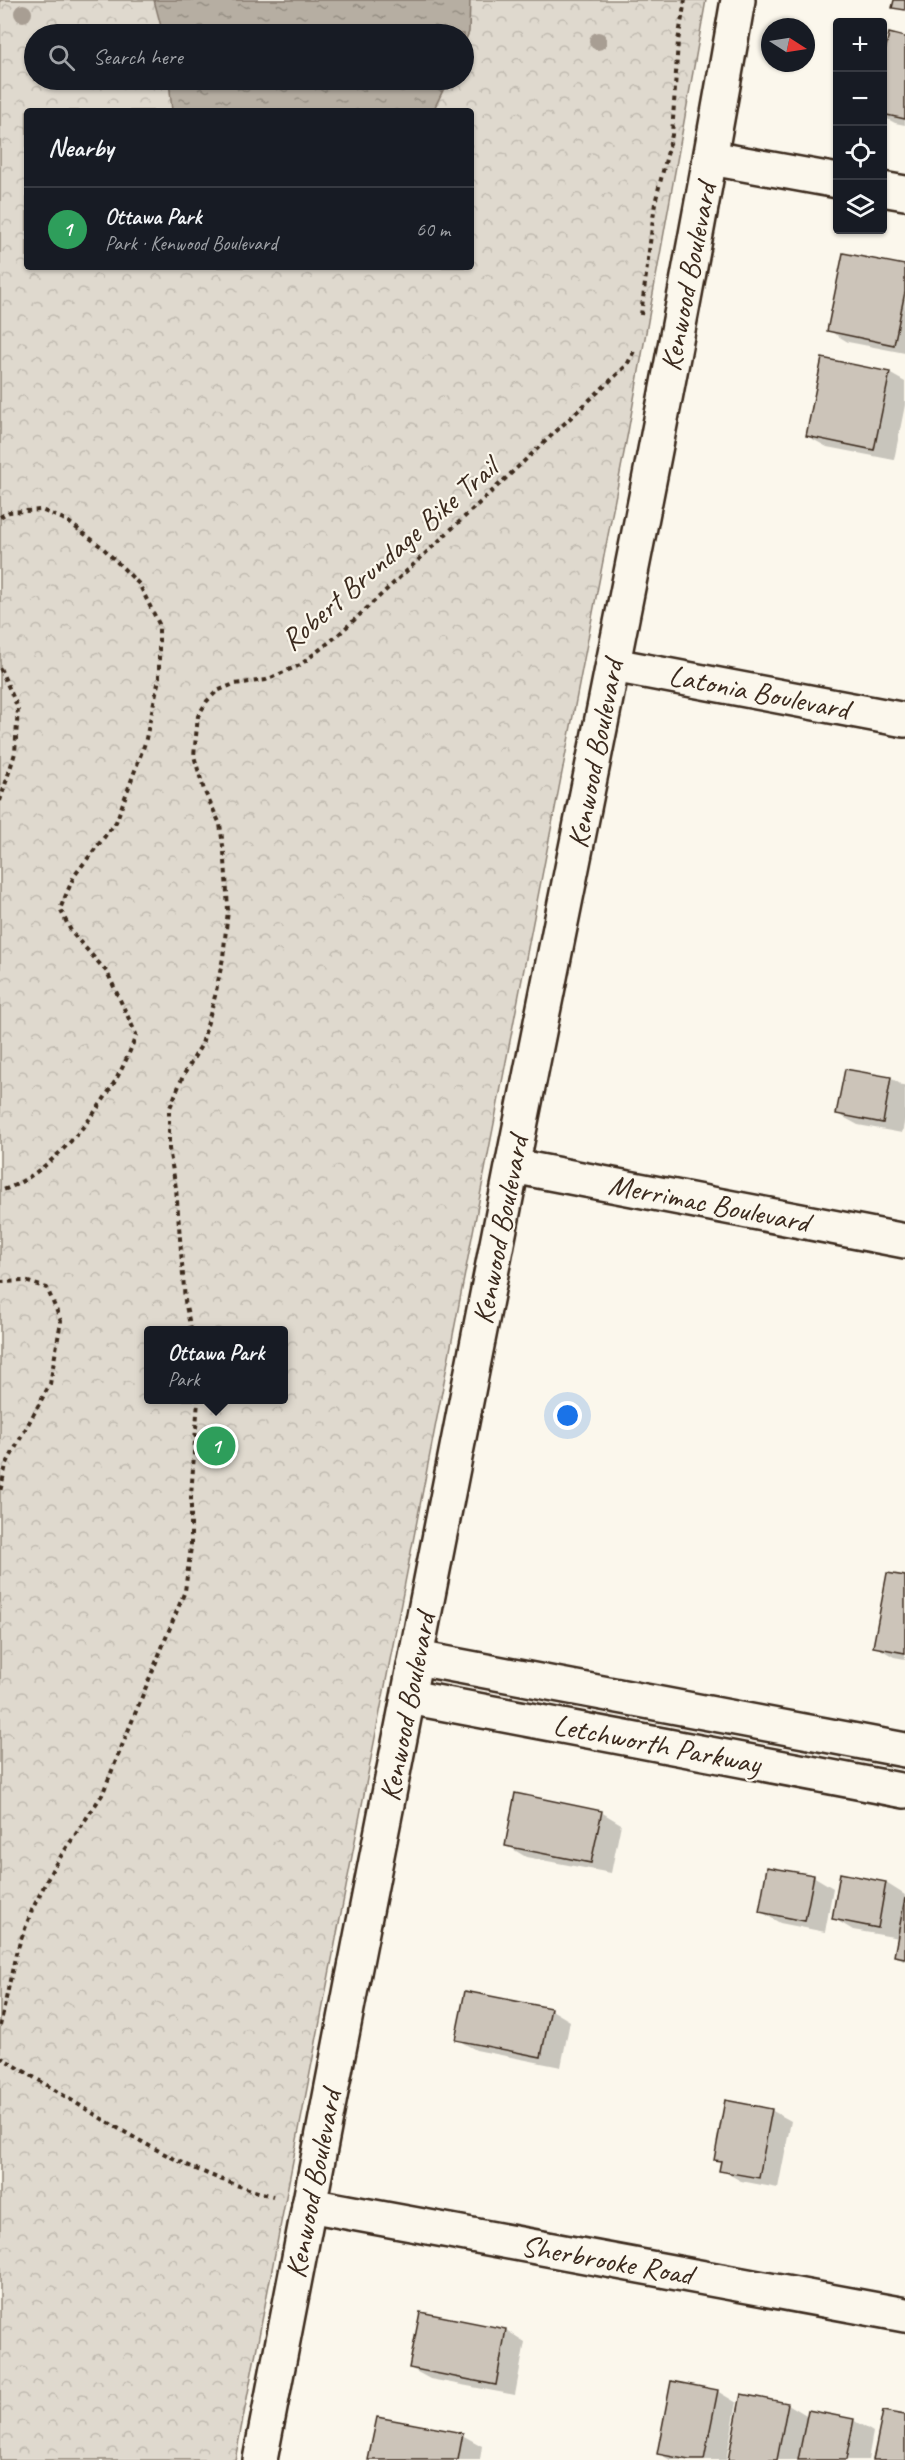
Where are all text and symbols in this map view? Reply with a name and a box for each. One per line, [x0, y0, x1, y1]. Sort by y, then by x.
north arrow [761, 18, 815, 72]
map controls [833, 18, 887, 234]
button: + [833, 18, 887, 72]
search box [24, 24, 474, 90]
icon: search [45, 41, 78, 74]
text: Search here [93, 43, 183, 71]
button: − [833, 72, 887, 126]
button: locate [833, 126, 887, 180]
text: Nearby [48, 131, 113, 164]
street label: Kenwood Boulevard [651, 176, 726, 374]
button: layers [833, 180, 887, 234]
text: Ottawa Park [105, 203, 201, 231]
text: 1 [63, 217, 72, 242]
text: 60 m [416, 217, 450, 242]
text: Park · Kenwood Boulevard [105, 231, 277, 256]
street label: Robert Brundage Bike Trail [273, 446, 509, 659]
street label: Kenwood Boulevard [558, 653, 633, 851]
street label: Latonia Boulevard [666, 656, 856, 729]
street label: Kenwood Boulevard [463, 1129, 538, 1327]
street label: Merrimac Boulevard [606, 1165, 817, 1242]
popup [144, 1326, 288, 1404]
text: Ottawa Park [168, 1339, 264, 1367]
text: Park [168, 1367, 200, 1392]
your location [553, 1401, 582, 1430]
pin: 1 [196, 1424, 236, 1468]
street label: Kenwood Boulevard [370, 1606, 445, 1804]
street label: Letchworth Parkway [550, 1705, 766, 1783]
street label: Kenwood Boulevard [276, 2083, 351, 2281]
street label: Sherbrooke Road [518, 2226, 700, 2294]

